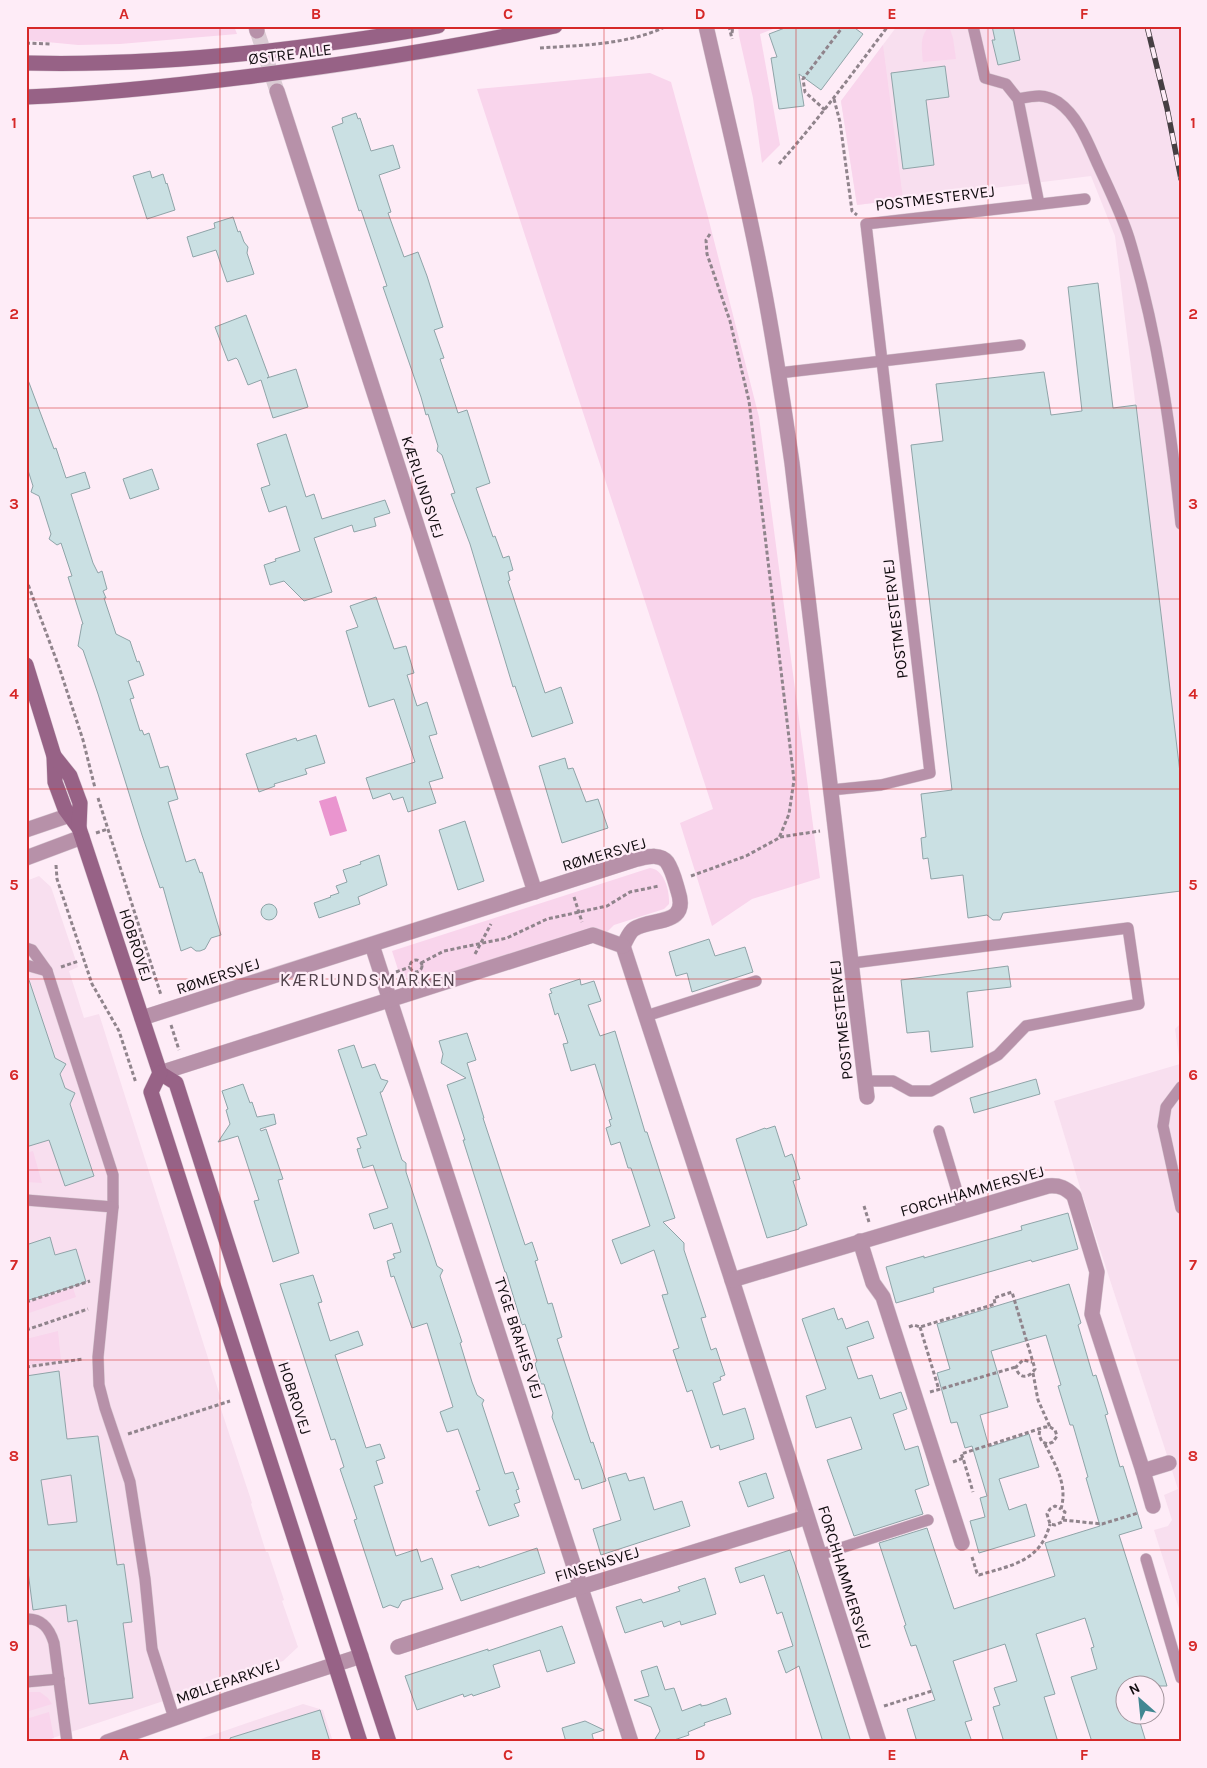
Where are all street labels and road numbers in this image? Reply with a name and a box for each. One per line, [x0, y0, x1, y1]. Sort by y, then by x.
street label: ØSTRE ALLE [247, 39, 333, 69]
street label: POSTMESTERVEJ [874, 181, 996, 215]
street label: KÆRLUNDSVEJ [398, 433, 448, 541]
street label: POSTMESTERVEJ [878, 558, 912, 680]
street label: RØMERSVEJ [560, 833, 648, 875]
street label: HOBROVEJ [115, 906, 157, 984]
street label: RØMERSVEJ [174, 954, 262, 998]
street label: POSTMESTERVEJ [825, 959, 857, 1081]
street label: FORCHHAMMERSVEJ [898, 1161, 1046, 1221]
street label: TYGE BRAHES VEJ [490, 1275, 548, 1401]
street label: HOBROVEJ [274, 1359, 316, 1437]
street label: FORCHHAMMERSVEJ [814, 1503, 876, 1651]
street label: FINSENSVEJ [552, 1542, 642, 1586]
street label: MØLLEPARKVEJ [173, 1654, 283, 1708]

